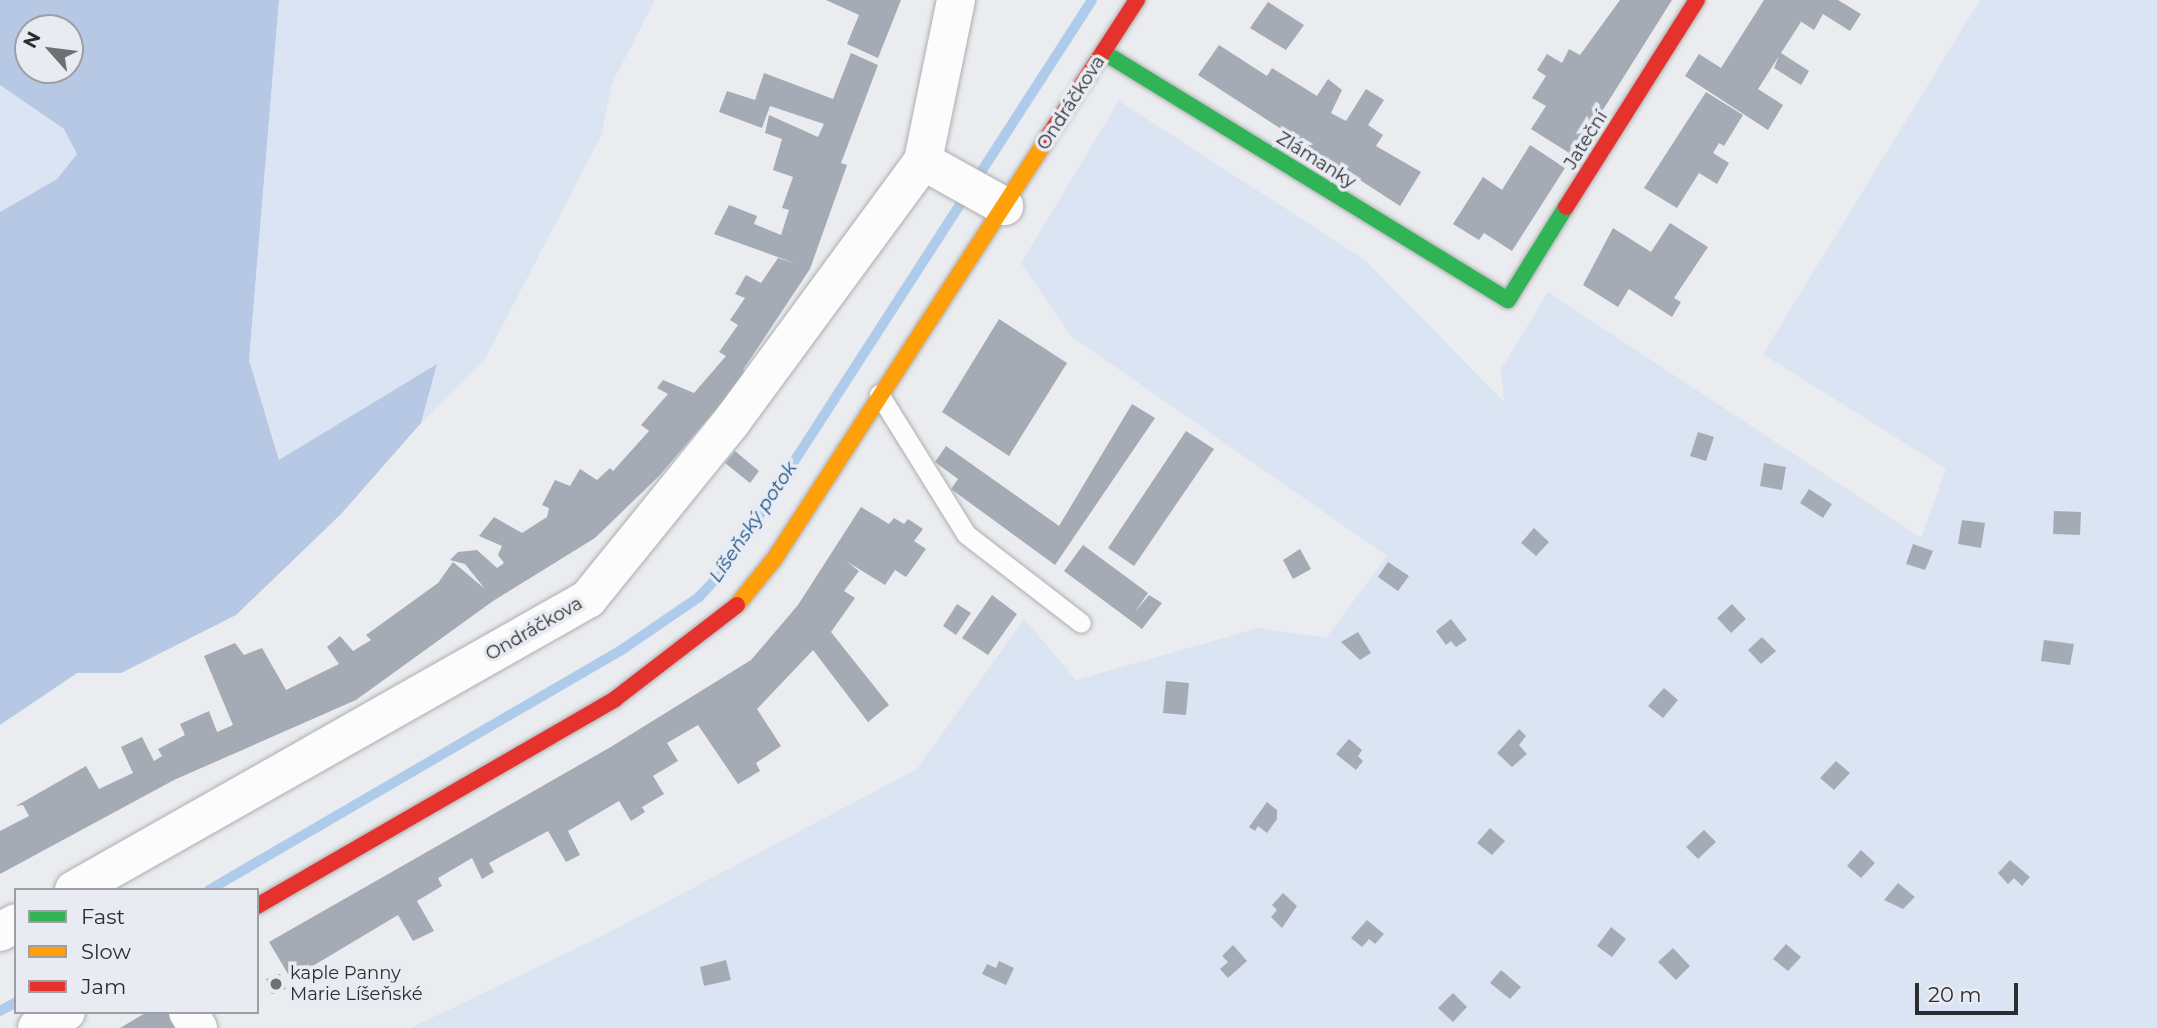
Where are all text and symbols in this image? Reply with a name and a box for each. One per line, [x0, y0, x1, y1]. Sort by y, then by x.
north arrow [14, 14, 84, 84]
text: N [18, 28, 46, 52]
street label: Ondráčkova [1033, 52, 1109, 154]
street label: Jateční [1560, 107, 1612, 173]
street label: Zlámanky [1272, 127, 1360, 193]
water label: Líšeňský potok [704, 457, 802, 587]
street label: Ondráčkova [482, 593, 586, 665]
legend [14, 888, 259, 1014]
text: Fast [81, 904, 125, 929]
text: Slow [81, 939, 131, 964]
place label: kaple Panny Marie Líšeňské [290, 963, 423, 1006]
scale bar [1919, 968, 2022, 1012]
text: Jam [81, 974, 126, 999]
marker: kaple Panny Marie Líšeňské [268, 976, 284, 992]
text: 20 m [1928, 982, 1982, 1007]

